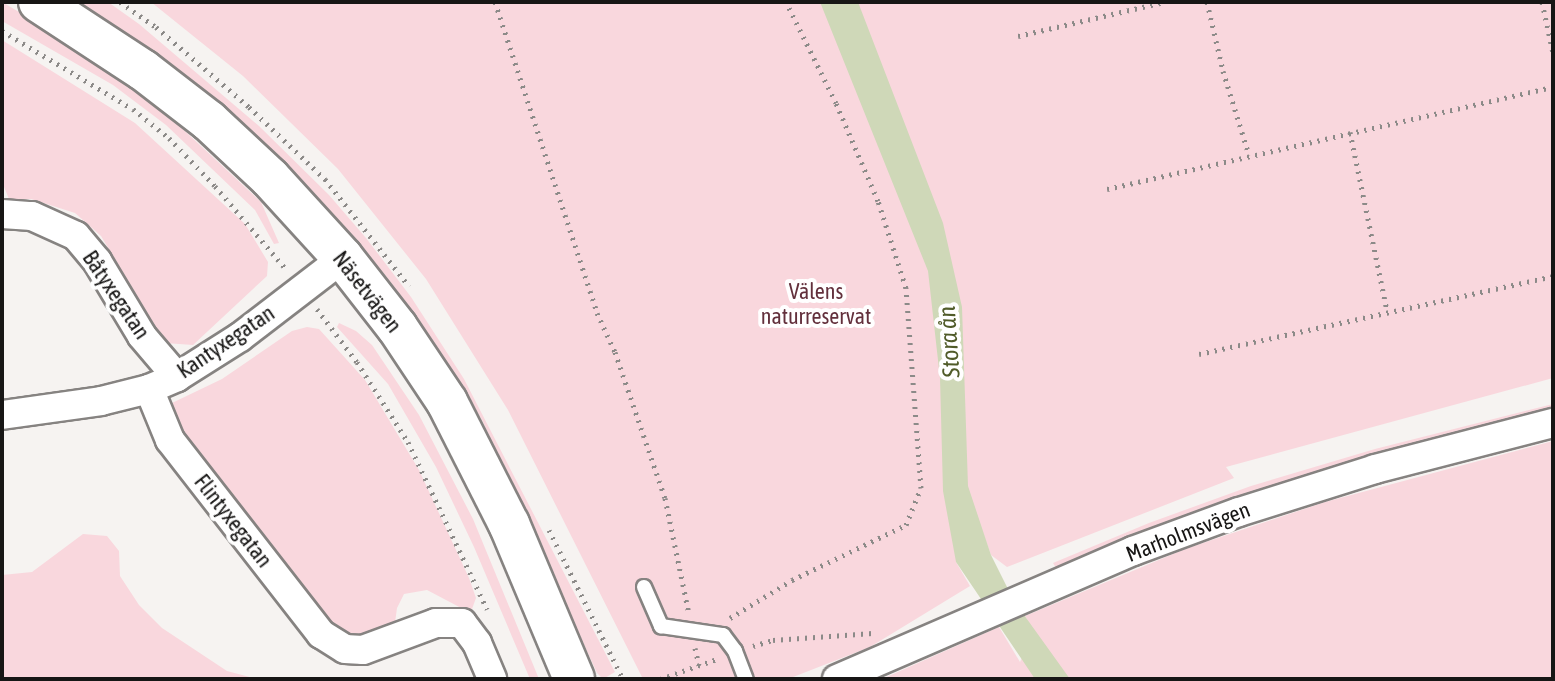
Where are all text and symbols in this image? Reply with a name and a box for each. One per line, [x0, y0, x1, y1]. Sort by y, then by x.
street label: Båtyxegatan [77, 246, 155, 344]
street label: Näsetvägen [327, 246, 407, 338]
park label: Välens naturreservat [761, 278, 871, 330]
street label: Kantyxegatan [172, 300, 280, 384]
water label: Stora ån [932, 305, 966, 379]
street label: Flintyxegatan [188, 469, 278, 573]
street label: Marholmsvägen [1122, 496, 1254, 568]

